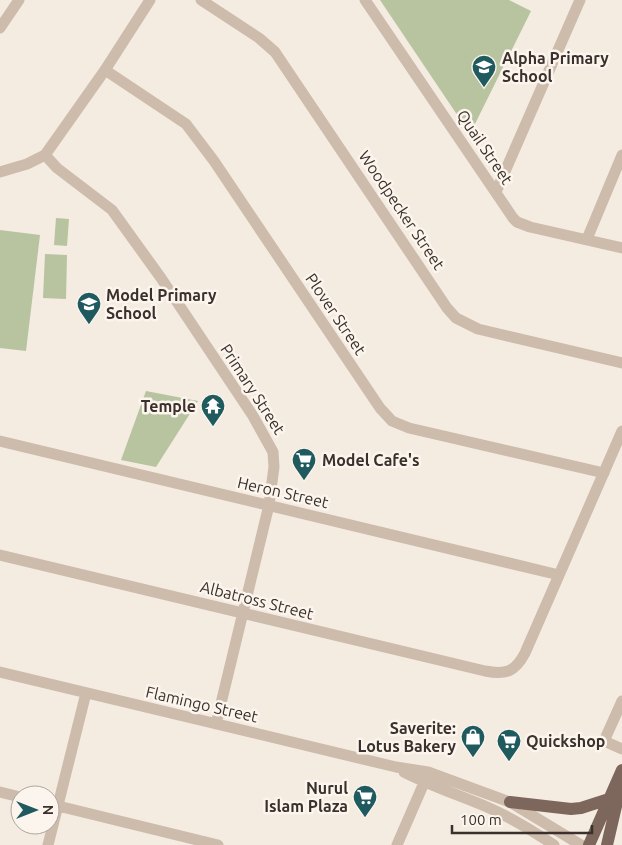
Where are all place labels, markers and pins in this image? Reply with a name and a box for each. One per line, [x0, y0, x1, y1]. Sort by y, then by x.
place label: Alpha Primary School [502, 49, 609, 85]
school or university icon: Alpha Primary School [471, 54, 497, 88]
place label: Model Primary School [106, 286, 217, 322]
school or university icon: Model Primary School [76, 291, 102, 325]
temple icon: Temple [200, 393, 226, 427]
place label: Temple [141, 397, 196, 415]
supermarket icon: Model Cafe's [291, 447, 317, 481]
place label: Model Cafe's [322, 451, 420, 469]
place label: Saverite: Lotus Bakery [357, 719, 456, 755]
shop icon: Saverite: Lotus Bakery [460, 724, 486, 758]
supermarket icon: Quickshop [496, 728, 522, 762]
place label: Quickshop [526, 732, 605, 750]
place label: Nurul Islam Plaza [264, 779, 348, 815]
supermarket icon: Nurul Islam Plaza [352, 784, 378, 818]

